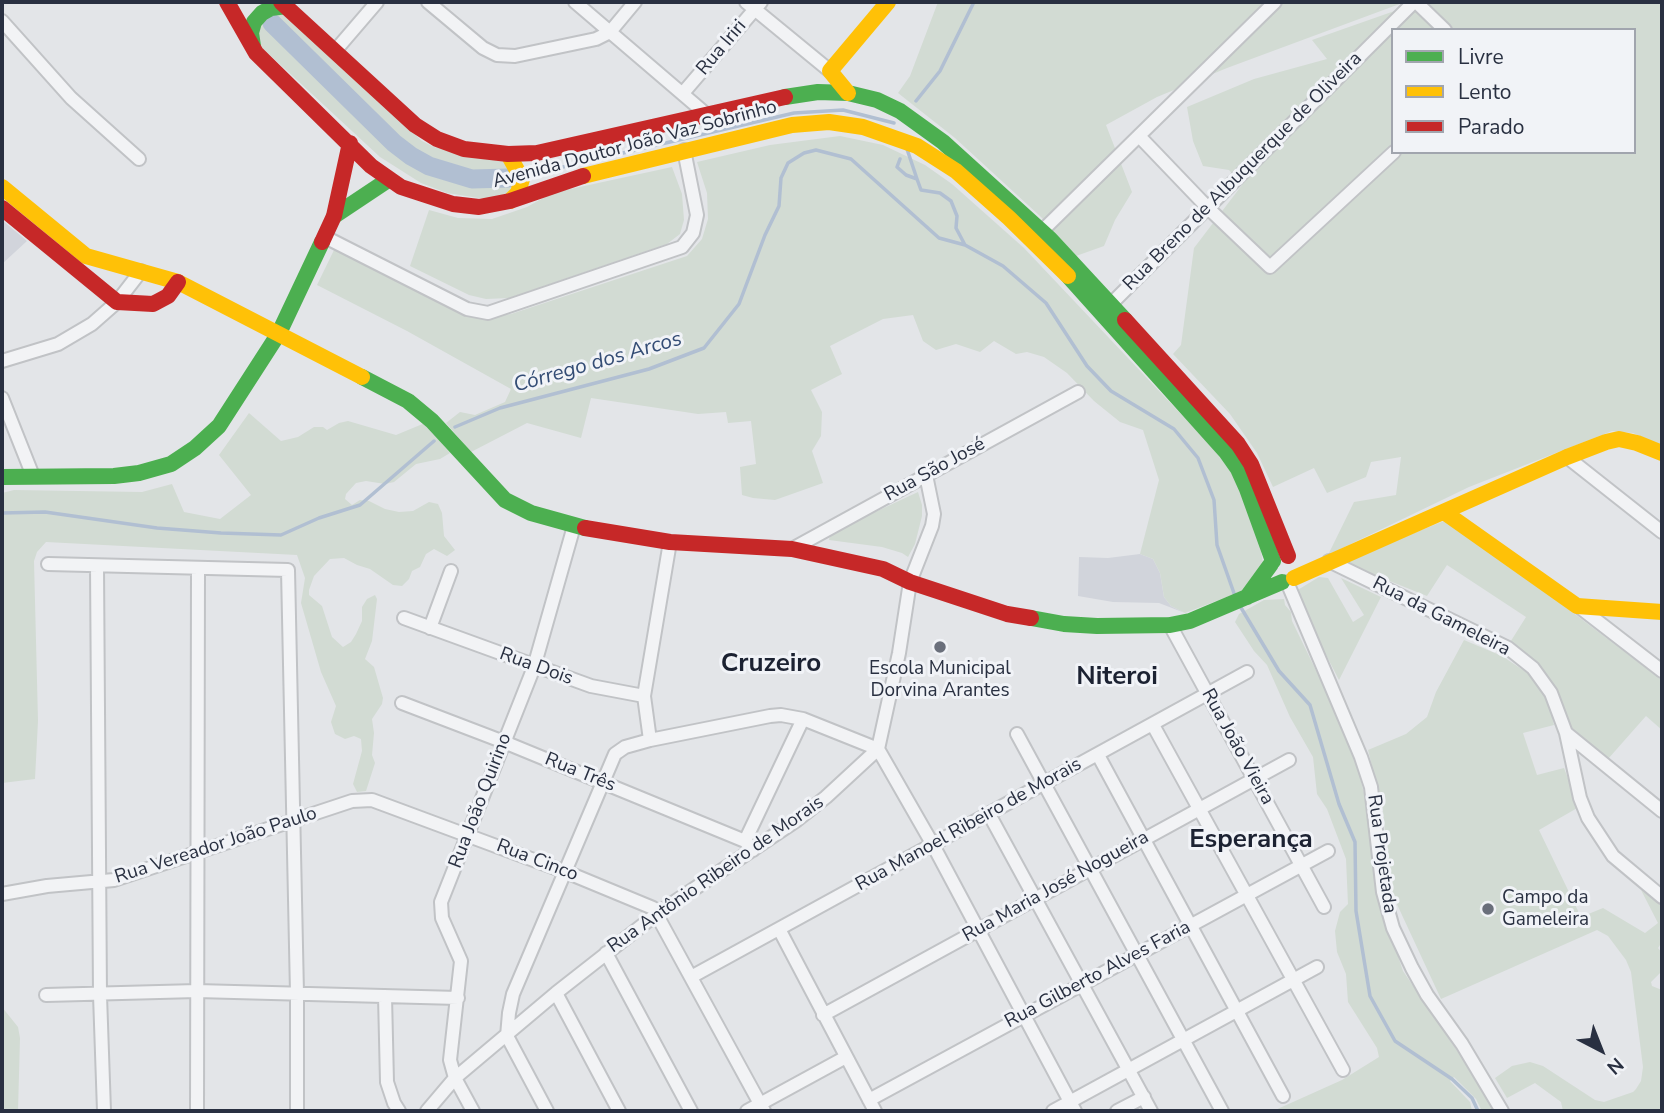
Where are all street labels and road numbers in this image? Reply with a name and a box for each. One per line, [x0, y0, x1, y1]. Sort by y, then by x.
street label: Rua Iriri [692, 16, 752, 80]
street label: Rua Breno de Albuquerque de Oliveira [1119, 48, 1367, 296]
street label: Avenida Doutor João Vaz Sobrinho [490, 96, 780, 194]
street label: Rua São José [881, 433, 989, 507]
street label: Rua da Gameleira [1368, 572, 1514, 662]
street label: Rua Dois [496, 643, 576, 691]
street label: Rua João Vieira [1196, 685, 1278, 809]
street label: Rua João Quirino [445, 730, 517, 872]
street label: Rua Três [541, 749, 619, 797]
street label: Rua Manoel Ribeiro de Morais [852, 753, 1086, 897]
street label: Rua Antônio Ribeiro de Morais [603, 791, 829, 959]
street label: Rua Projetada [1361, 793, 1401, 915]
street label: Rua Vereador João Paulo [112, 803, 320, 889]
street label: Rua Maria José Nogueira [959, 826, 1153, 948]
street label: Rua Cinco [493, 835, 581, 887]
street label: Rua Gilberto Alves Faria [1001, 916, 1195, 1034]

